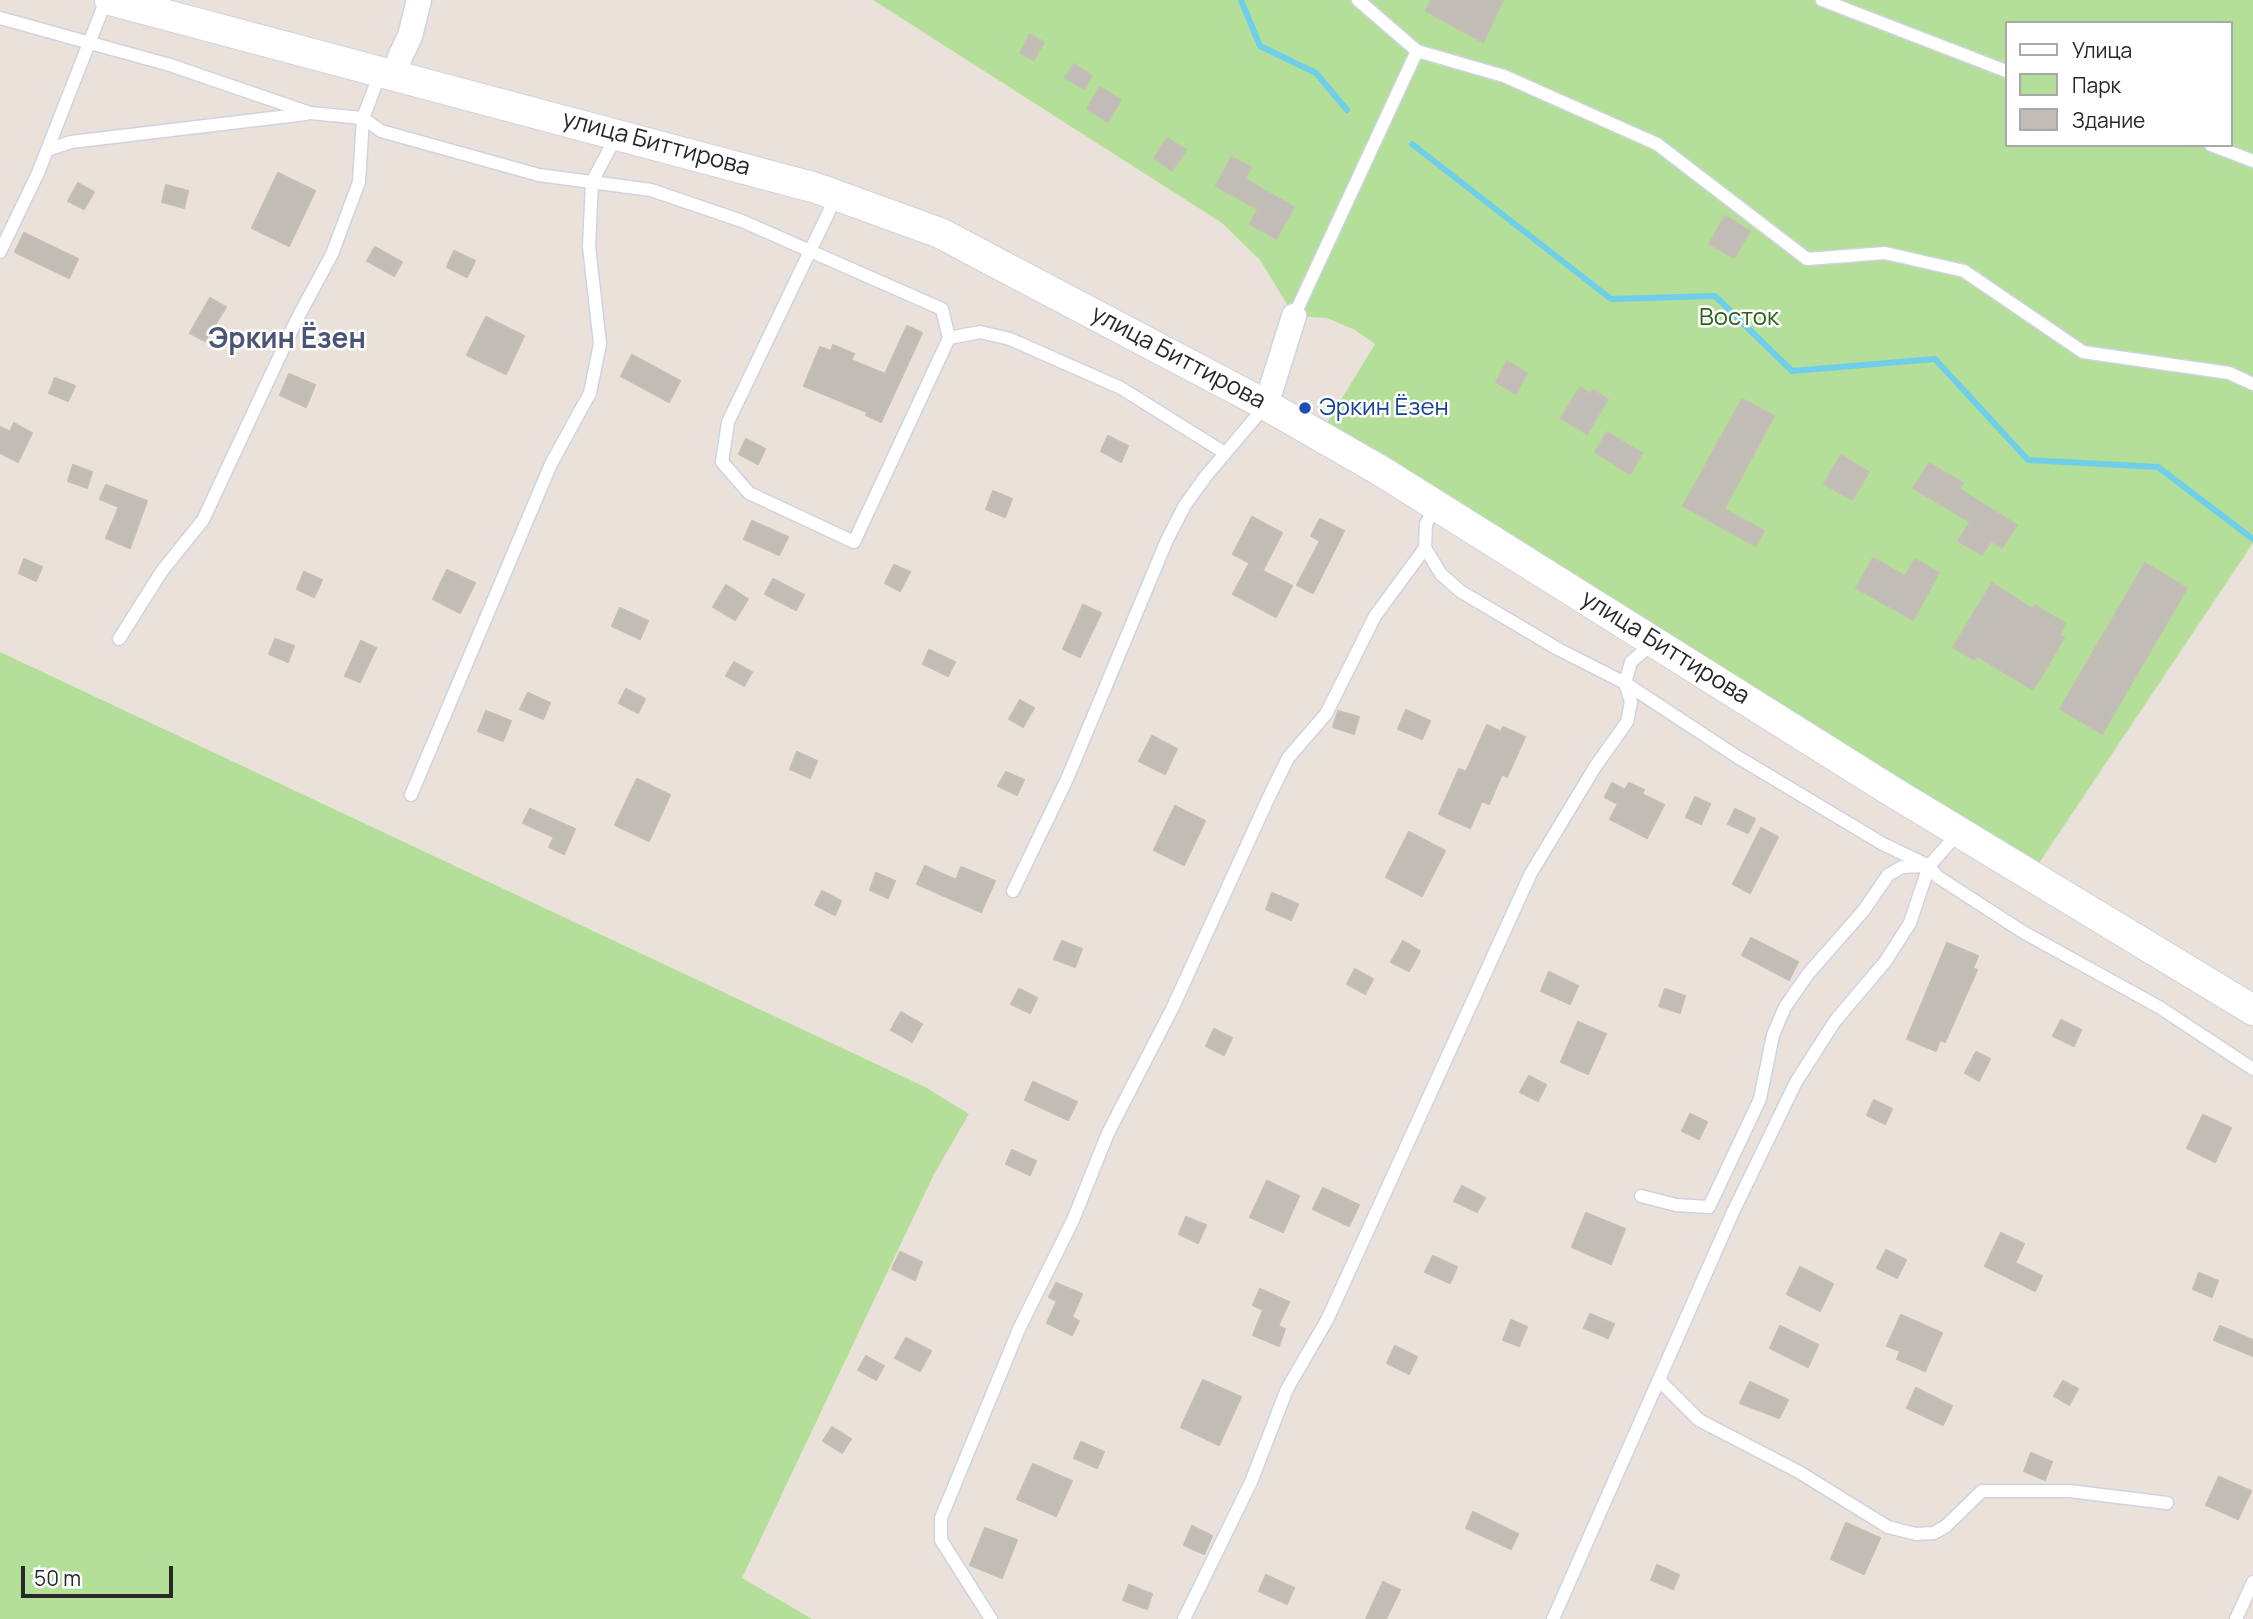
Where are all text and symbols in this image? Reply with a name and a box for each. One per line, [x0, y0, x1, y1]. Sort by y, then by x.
legend [2004, 21, 2232, 147]
text: Улица [2072, 36, 2132, 64]
text: Парк [2072, 71, 2121, 99]
street label: улица Биттирова [559, 105, 753, 183]
text: Здание [2072, 106, 2145, 134]
street label: улица Биттирова [1086, 300, 1270, 416]
park label: Восток [1699, 304, 1779, 332]
district label: Эркин Ёзен [208, 323, 366, 357]
place label: Эркин Ёзен [1319, 394, 1449, 422]
marker: Эркин Ёзен [1297, 400, 1313, 416]
street label: улица Биттирова [1575, 585, 1755, 711]
scale bar [24, 1552, 177, 1596]
text: 50 m [34, 1564, 81, 1592]

